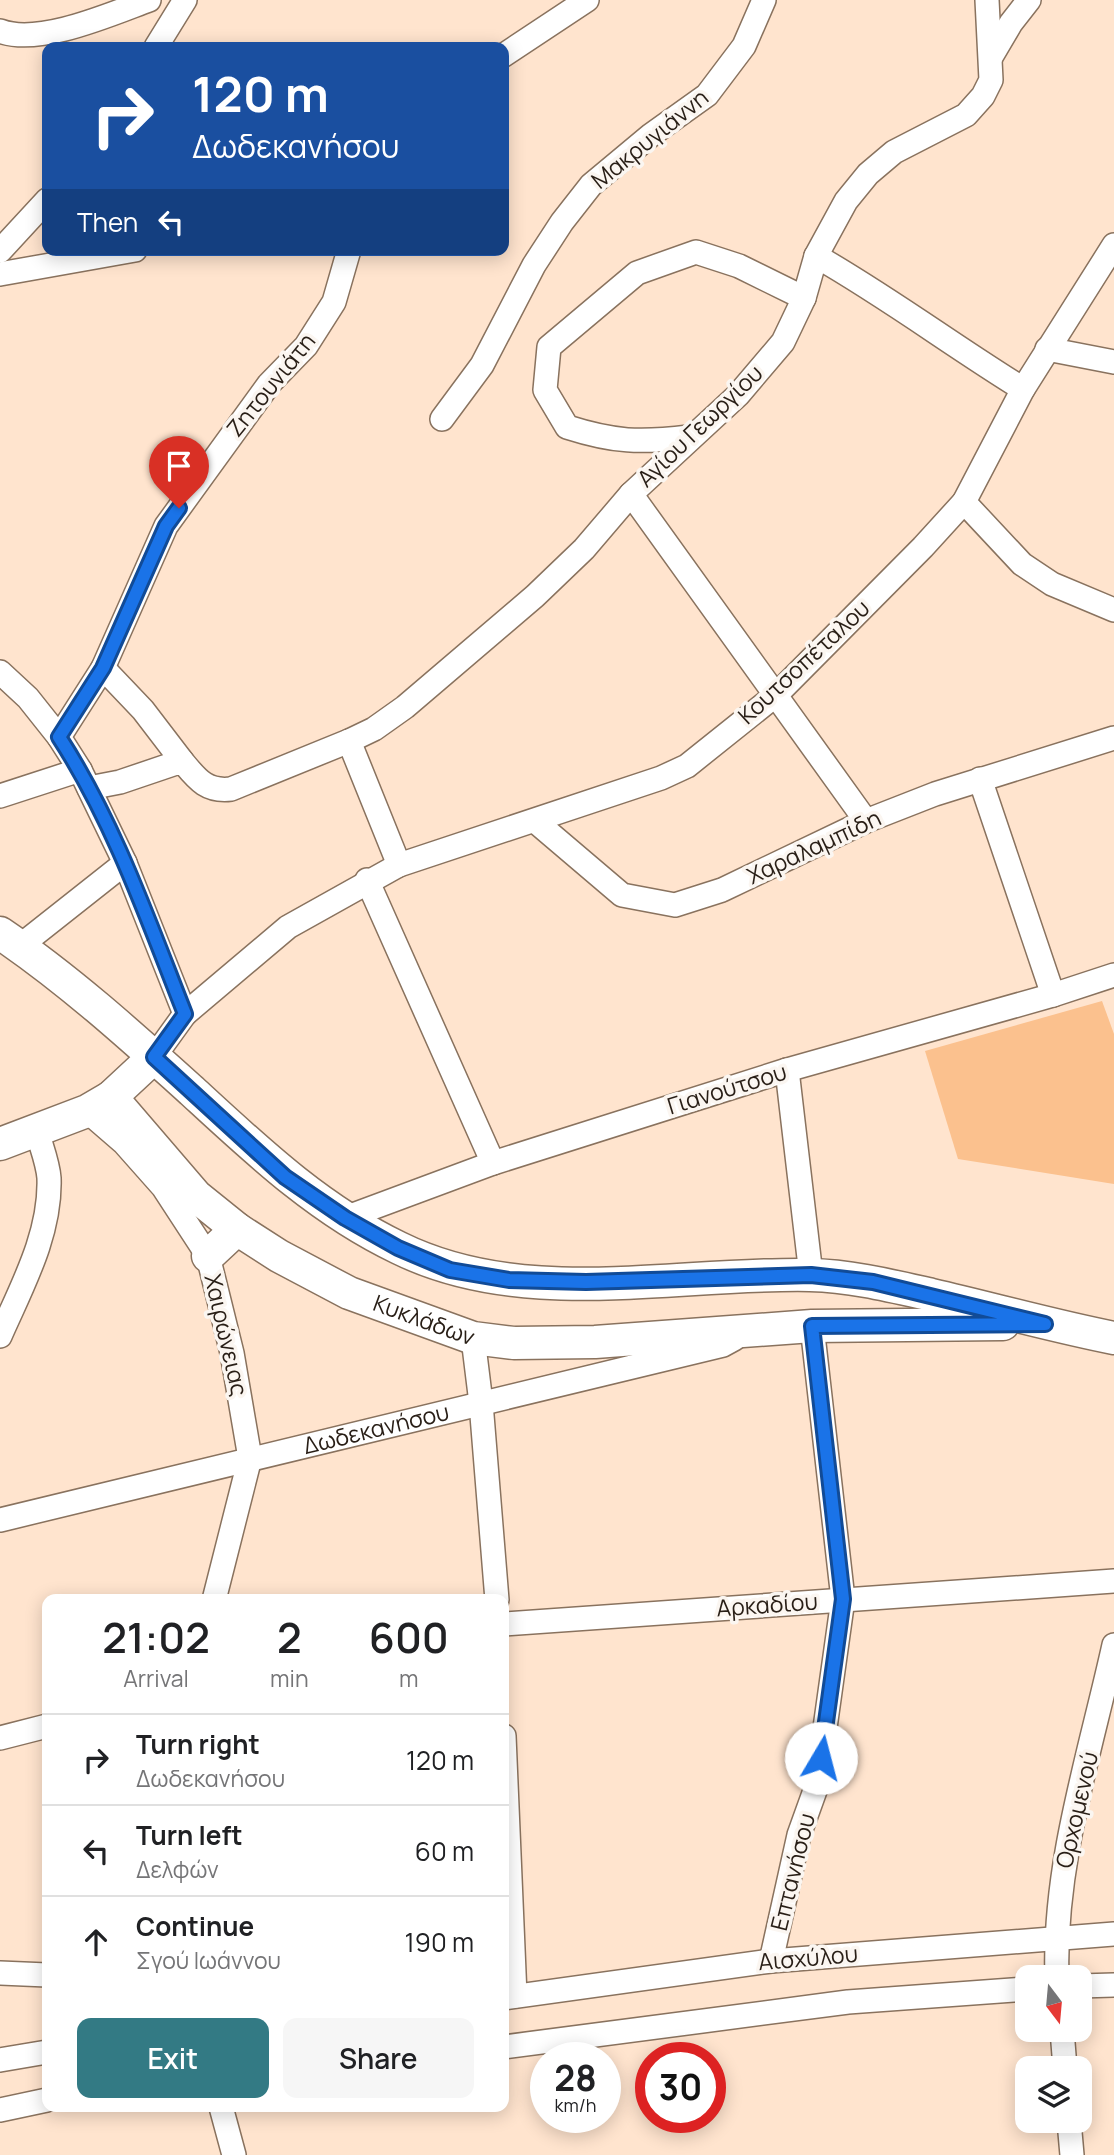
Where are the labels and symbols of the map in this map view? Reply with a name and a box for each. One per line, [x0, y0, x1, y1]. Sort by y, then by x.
street label: Μακρυγιάννη [584, 81, 715, 195]
street label: Ζητουνιάτη [218, 326, 322, 443]
street label: Αγίου Γεωργίου [629, 357, 769, 494]
pin [149, 436, 209, 508]
street label: Κουτσοπέταλου [730, 592, 876, 731]
street label: Χαραλαμπίδη [741, 801, 886, 891]
street label: Γιανούτσου [663, 1055, 790, 1121]
street label: Χαιρώνειας [197, 1271, 257, 1399]
street label: Κυκλάδων [369, 1286, 480, 1352]
street label: Δωδεκανήσου [300, 1395, 452, 1461]
street label: Αρκαδίου [715, 1584, 819, 1624]
position arrow [784, 1721, 858, 1795]
street label: Ορχομενού [1047, 1748, 1105, 1871]
street label: Επτανήσου [762, 1810, 822, 1934]
street label: Αισχύλου [757, 1937, 859, 1977]
north arrow [1015, 1965, 1092, 2042]
speed limit sign: 30 [635, 2042, 726, 2133]

